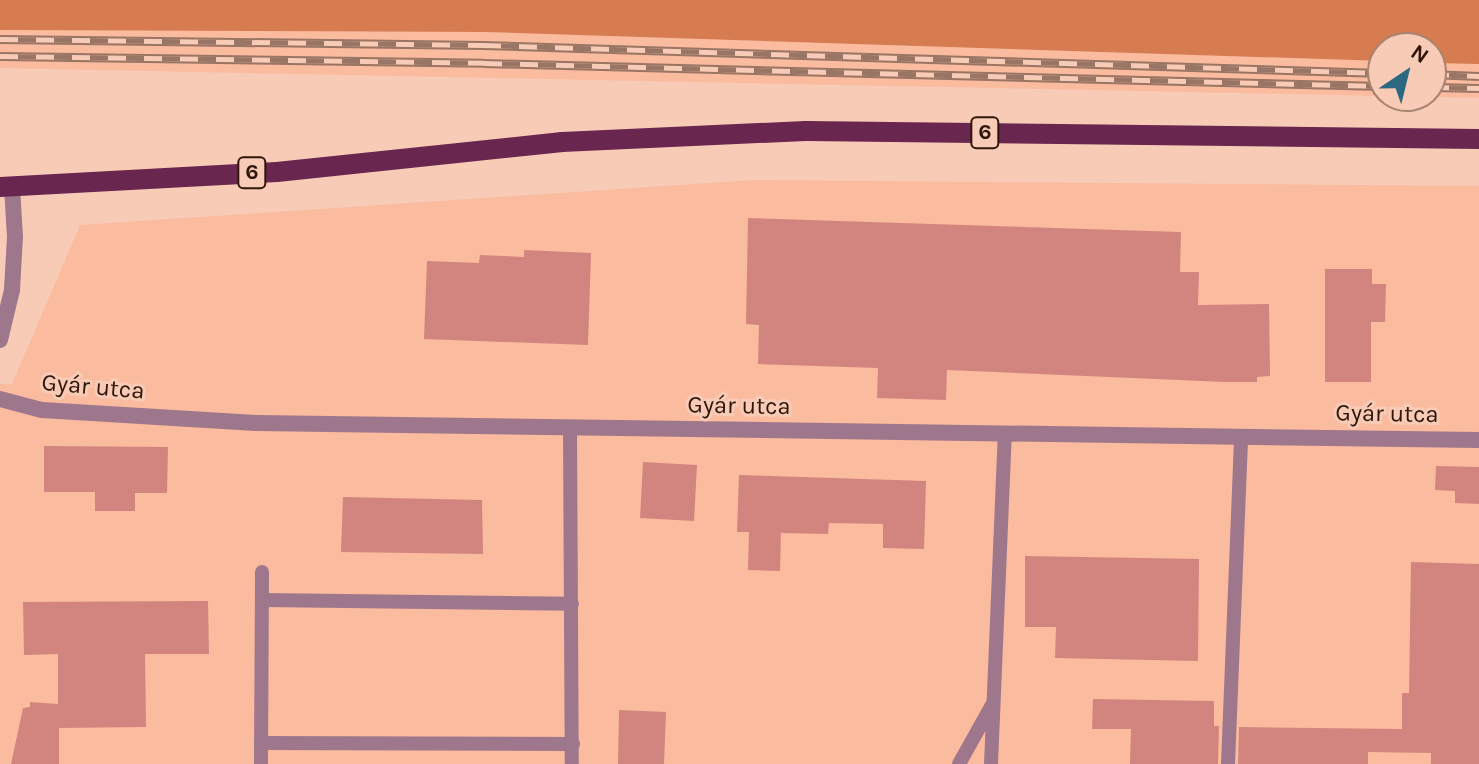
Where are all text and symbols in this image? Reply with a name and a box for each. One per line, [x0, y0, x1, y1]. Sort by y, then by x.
north arrow [1367, 32, 1447, 112]
text: N [1406, 39, 1434, 69]
road number: 6 [969, 115, 1001, 151]
road number: 6 [236, 155, 268, 191]
street label: Gyár utca [40, 368, 146, 406]
street label: Gyár utca [687, 391, 791, 421]
street label: Gyár utca [1335, 399, 1439, 429]

